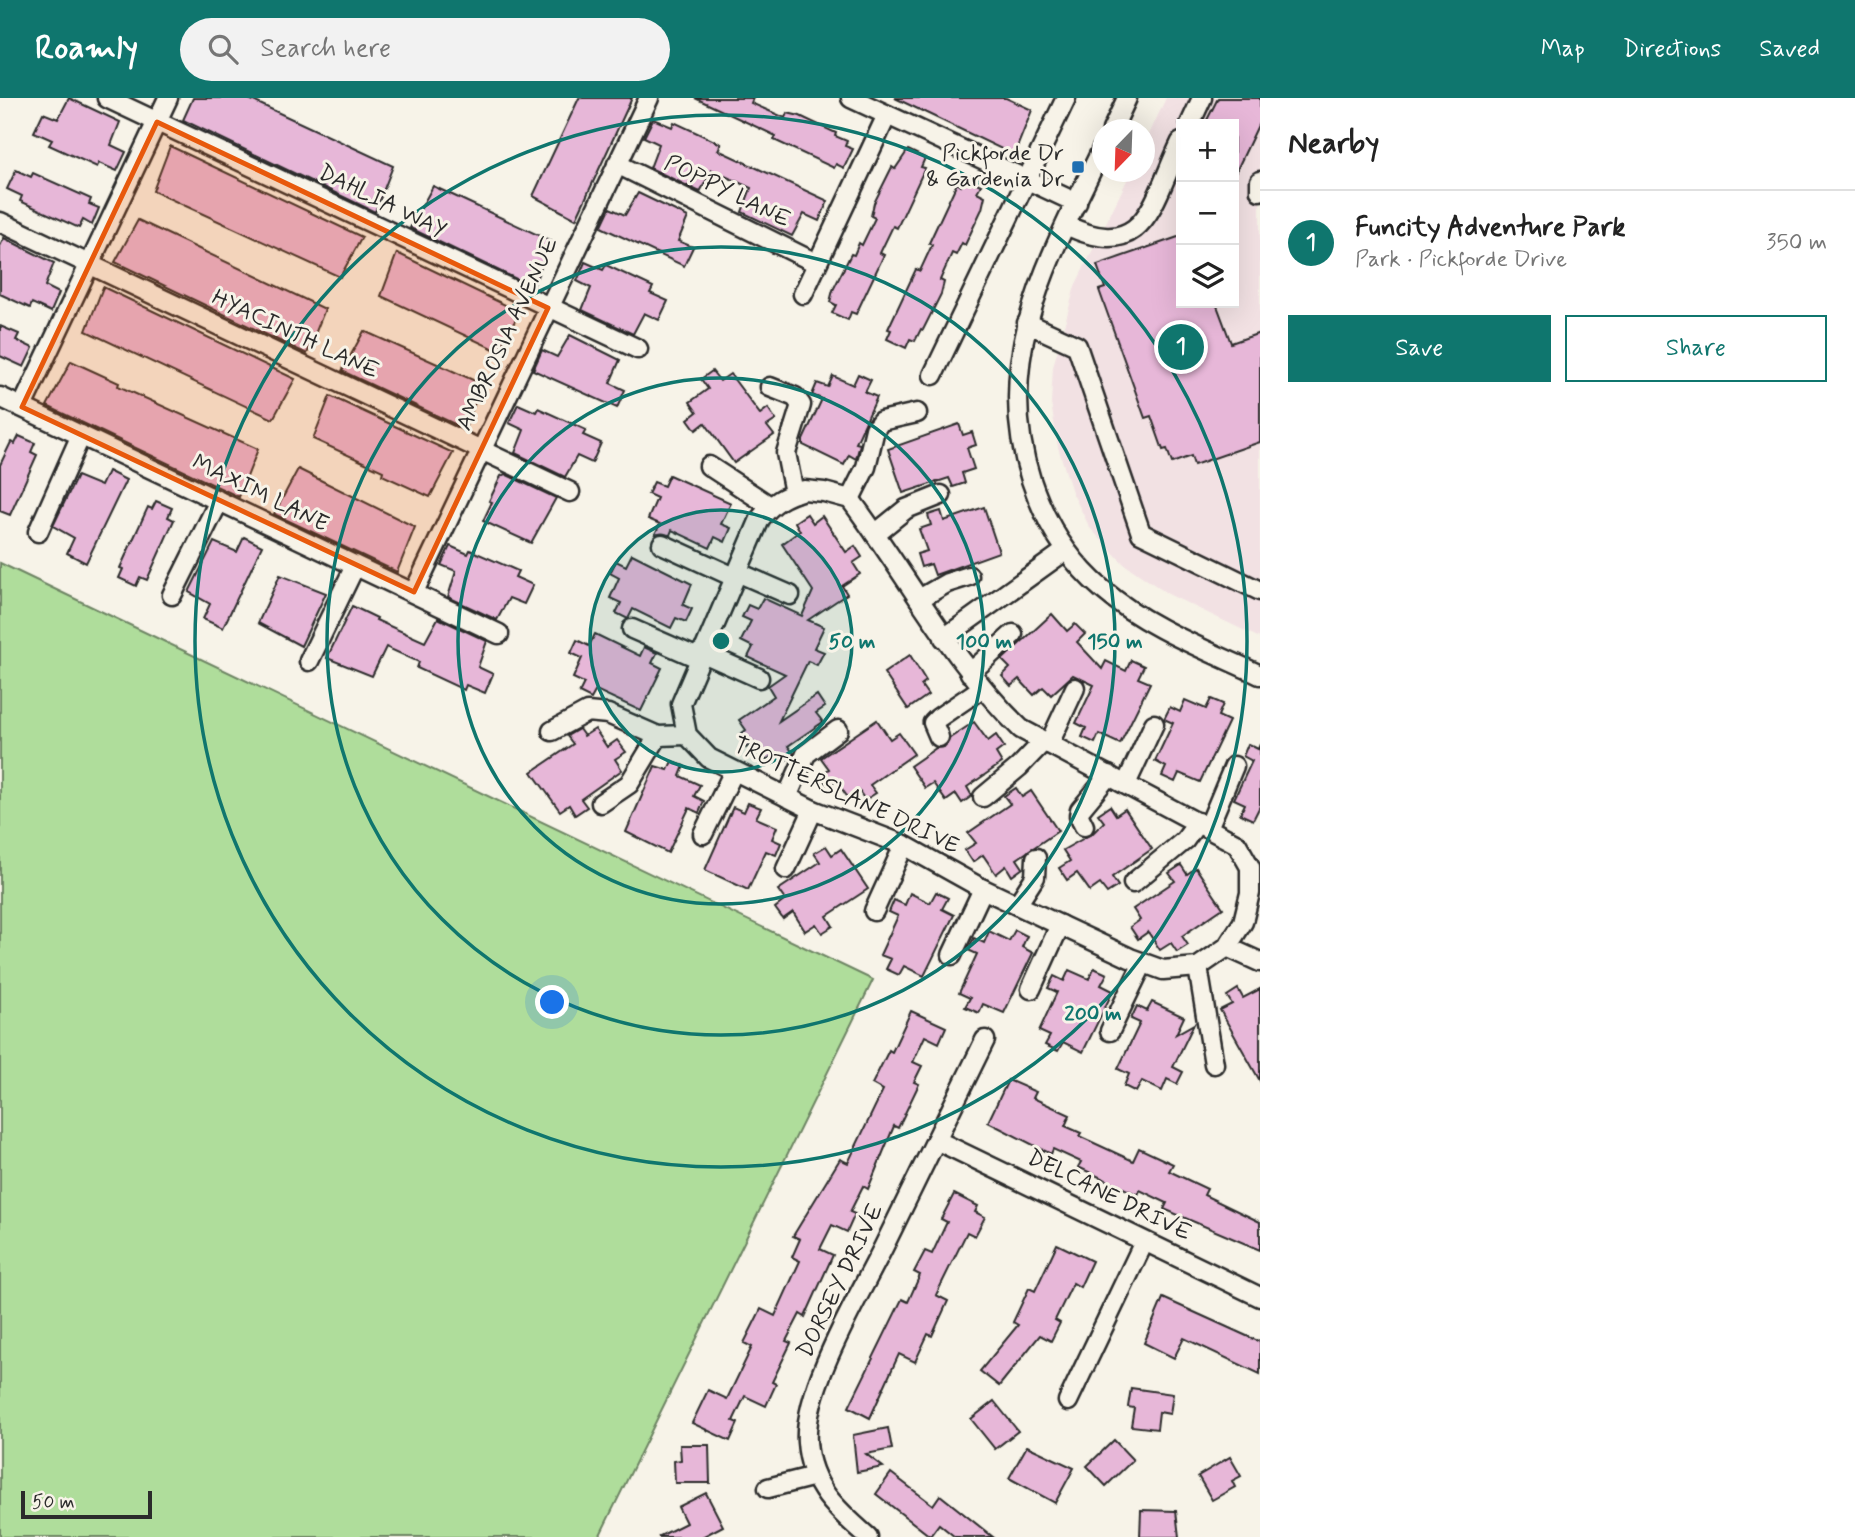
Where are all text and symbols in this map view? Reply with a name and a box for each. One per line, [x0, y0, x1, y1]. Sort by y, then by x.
search box [180, 18, 670, 81]
text: Roamly [35, 27, 138, 71]
icon: search [204, 30, 242, 68]
text: Search here [260, 32, 391, 66]
text: Map [1541, 34, 1585, 65]
text: Directions [1623, 34, 1721, 65]
text: Saved [1759, 34, 1820, 65]
north arrow [1092, 119, 1155, 182]
map controls [1176, 119, 1239, 308]
button: + [1176, 119, 1239, 182]
text: Nearby [1288, 124, 1379, 163]
place label: Pickforde Dr & Gardenia Dr [926, 139, 1064, 195]
street label: POPPY LANE [659, 149, 795, 235]
street label: DAHLIA WAY [313, 158, 451, 246]
marker: Pickforde Dr & Gardenia Dr [1070, 159, 1086, 175]
button: − [1176, 182, 1239, 245]
text: Funcity Adventure Park [1355, 211, 1625, 245]
text: 1 [1306, 228, 1316, 258]
text: 350 m [1766, 228, 1827, 258]
street label: AMBROSIA AVENUE [450, 232, 566, 436]
button: layers [1176, 245, 1239, 308]
text: Park · Pickforde Drive [1355, 245, 1567, 275]
street label: HYACINTH LANE [207, 283, 383, 387]
button: Save [1288, 315, 1551, 382]
button: Share [1565, 315, 1827, 382]
pin: 1 [1158, 321, 1204, 373]
street label: MAXIM LANE [187, 448, 333, 540]
text: 50 m [829, 628, 876, 656]
text: 100 m [956, 628, 1012, 656]
text: 150 m [1087, 628, 1143, 656]
centre of rings [709, 629, 733, 653]
street label: TROTTERSLANE DRIVE [728, 730, 964, 862]
your location [535, 985, 569, 1019]
text: 200 m [1064, 1000, 1122, 1028]
street label: DELCANE DRIVE [1022, 1143, 1196, 1249]
street label: DORSEY DRIVE [791, 1199, 891, 1363]
scale bar [21, 1488, 152, 1520]
text: 50 m [32, 1490, 75, 1515]

